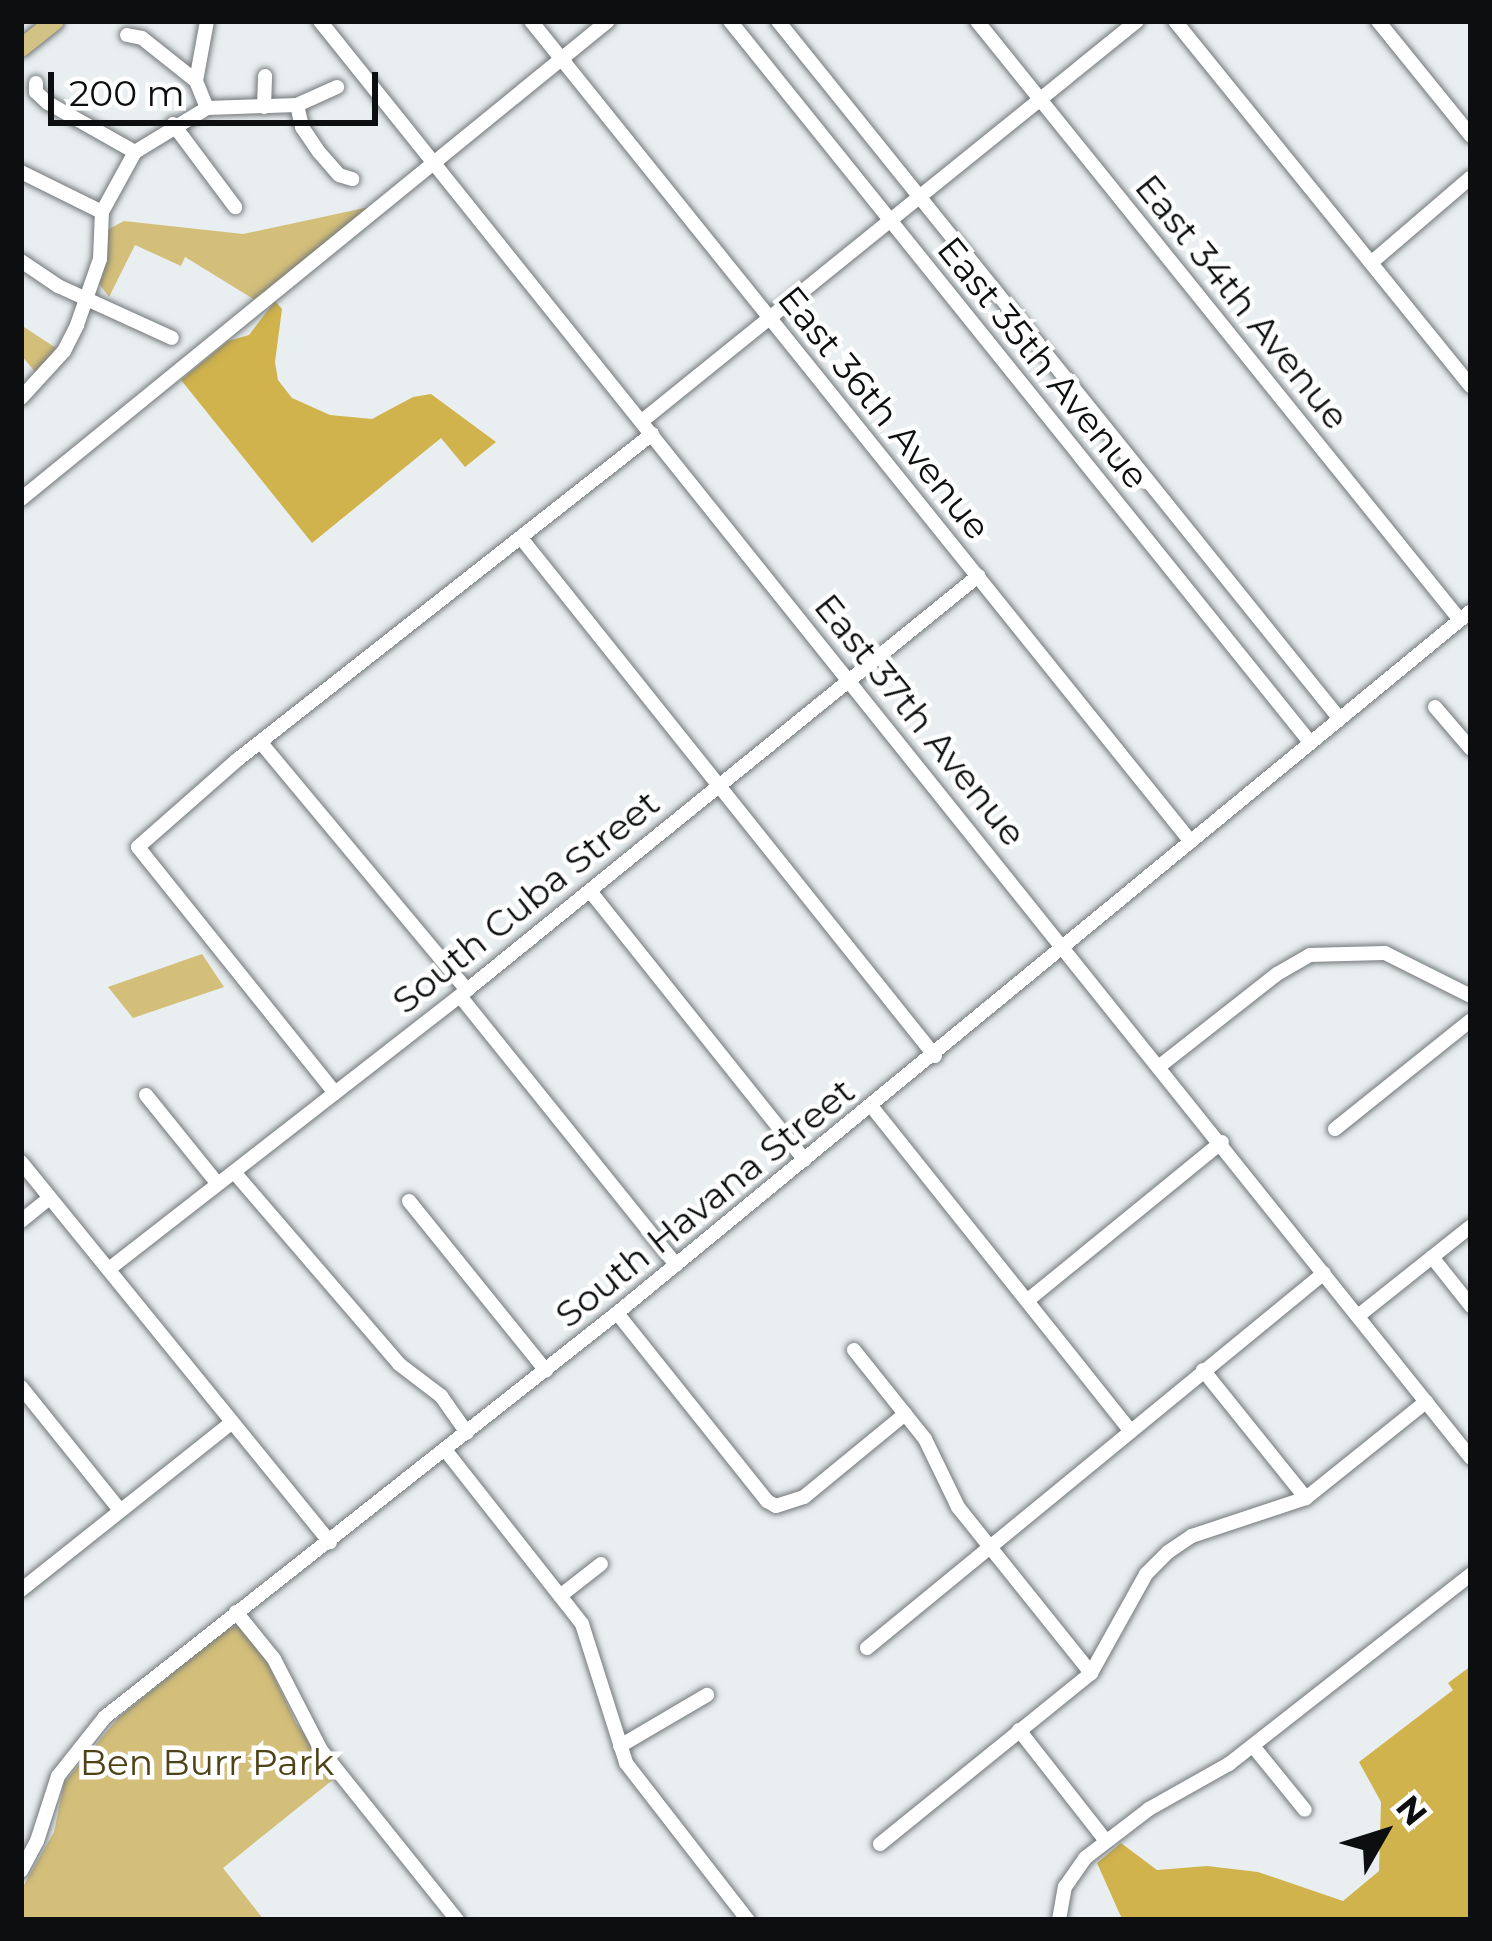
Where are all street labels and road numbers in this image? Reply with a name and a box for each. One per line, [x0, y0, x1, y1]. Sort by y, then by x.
street label: East 34th Avenue [1126, 166, 1358, 438]
street label: East 35th Avenue [928, 228, 1158, 498]
street label: East 36th Avenue [769, 278, 999, 548]
street label: East 37th Avenue [805, 585, 1035, 855]
street label: South Cuba Street [384, 781, 668, 1023]
street label: South Havana Street [547, 1069, 863, 1337]

